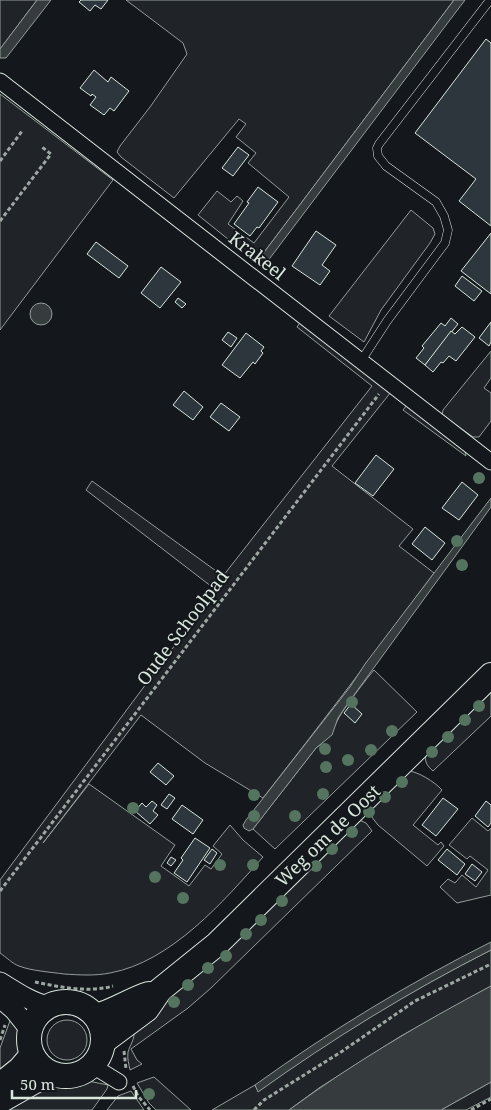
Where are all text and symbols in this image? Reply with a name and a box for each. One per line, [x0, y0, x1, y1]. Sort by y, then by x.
street label: Krakeel [224, 225, 291, 285]
street label: Oude Schoolpad [131, 565, 234, 690]
street label: Weg om de Oost [270, 779, 385, 892]
scale bar [12, 1068, 136, 1100]
text: 50 m [20, 1074, 55, 1094]

